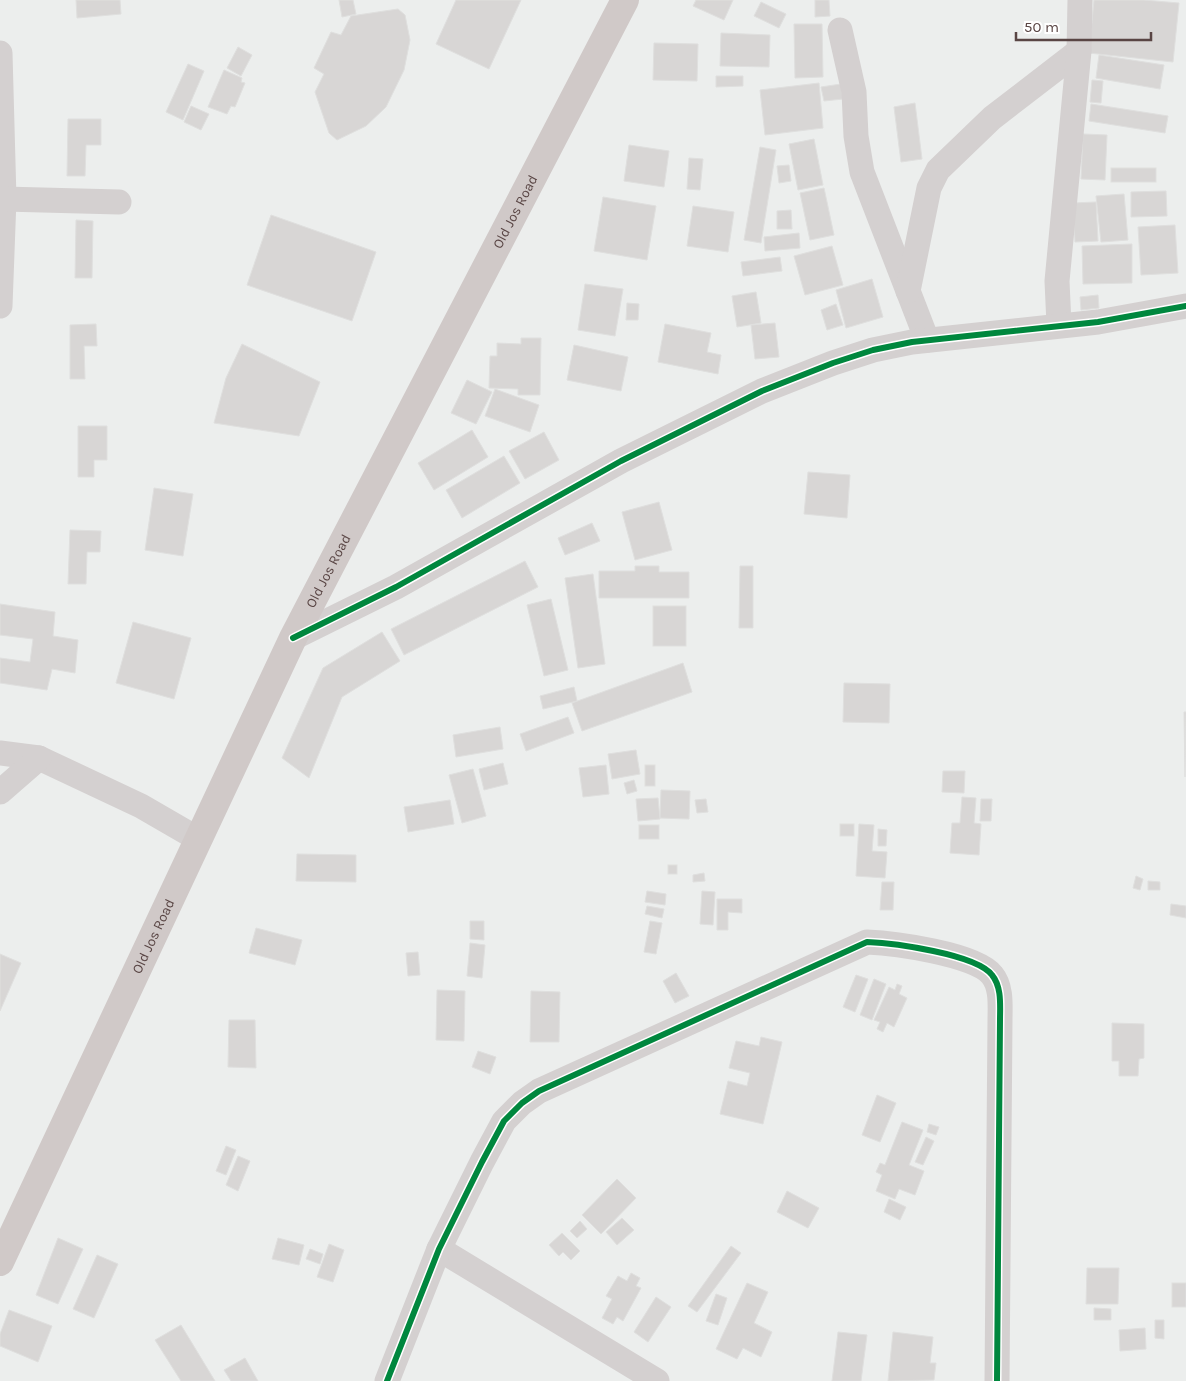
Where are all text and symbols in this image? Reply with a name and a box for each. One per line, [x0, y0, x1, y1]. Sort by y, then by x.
scale bar [1016, 10, 1151, 42]
text: 50 m [1024, 18, 1059, 36]
street label: Old Jos Road [489, 172, 542, 252]
street label: Old Jos Road [302, 531, 355, 611]
street label: Old Jos Road [129, 896, 178, 977]

